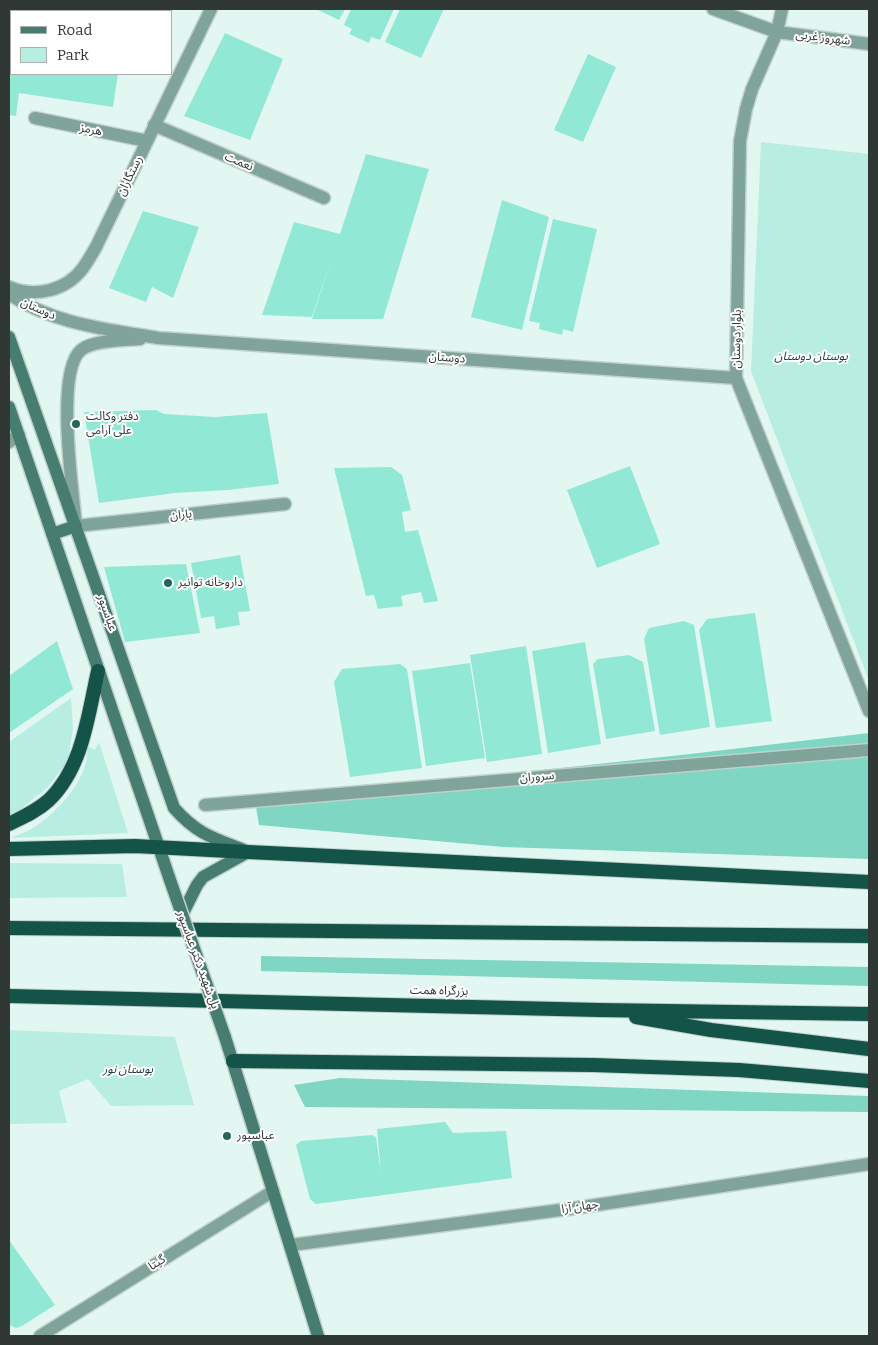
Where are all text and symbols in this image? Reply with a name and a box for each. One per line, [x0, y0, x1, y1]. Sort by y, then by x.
legend [10, 10, 172, 75]
text: Road [57, 21, 92, 39]
street label: شهروز غربی [795, 28, 851, 48]
text: Park [57, 46, 89, 64]
street label: هرمز [79, 121, 103, 139]
street label: نعمت [223, 150, 255, 174]
street label: رستگاران [114, 154, 146, 198]
street label: دوستان [18, 295, 58, 323]
street label: بلوار دوستان [729, 309, 745, 369]
street label: دوستان [428, 350, 466, 366]
park label: بوستان دوستان [774, 350, 848, 364]
place label: دفتر وکالت علی آرامی [86, 410, 139, 438]
marker: دفتر وکالت علی آرامی [70, 418, 82, 430]
street label: یاران [169, 507, 193, 523]
place label: داروخانه توانیر [178, 576, 243, 590]
marker: داروخانه توانیر [162, 577, 174, 589]
street label: عباسپور [94, 593, 120, 633]
street label: سروران [519, 768, 555, 786]
street label: پل شهید دکتر عباسپور [174, 909, 222, 1011]
street label: بزرگراه همت [410, 983, 468, 999]
park label: بوستان نور [103, 1063, 153, 1077]
place label: عباسپور [237, 1129, 275, 1143]
marker: عباسپور [221, 1130, 233, 1142]
street label: جهان آرا [561, 1197, 599, 1217]
street label: گیتا [146, 1252, 168, 1274]

